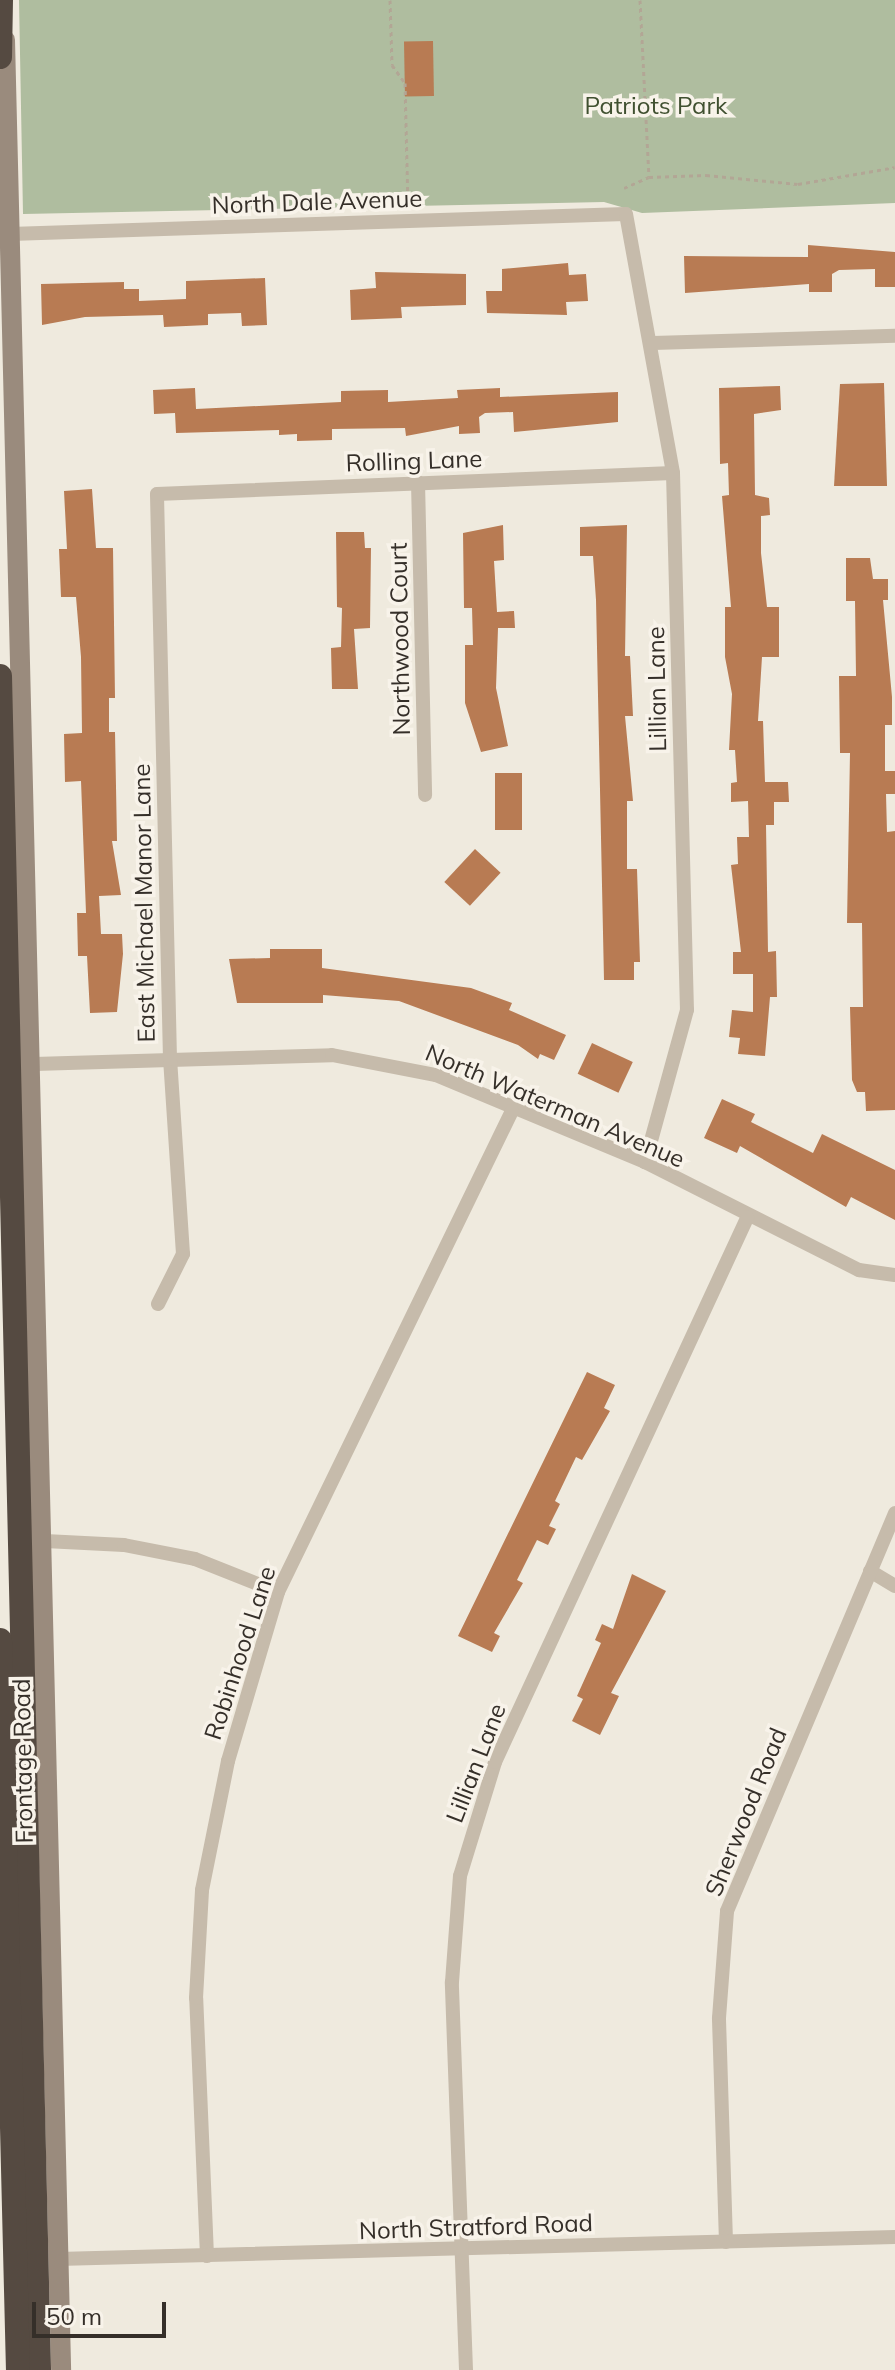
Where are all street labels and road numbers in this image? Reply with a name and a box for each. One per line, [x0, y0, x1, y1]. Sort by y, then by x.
street label: North Dale Avenue [211, 184, 423, 220]
street label: Rolling Lane [345, 444, 483, 478]
street label: Northwood Court [384, 542, 416, 736]
street label: Lillian Lane [642, 626, 672, 752]
street label: East Michael Manor Lane [127, 763, 161, 1043]
street label: North Waterman Avenue [421, 1038, 689, 1174]
street label: Robinhood Lane [198, 1563, 282, 1743]
street label: Frontage Road [7, 1678, 39, 1844]
street label: Lillian Lane [440, 1699, 512, 1827]
street label: Sherwood Road [699, 1724, 793, 1900]
street label: North Stratford Road [359, 2209, 593, 2245]

